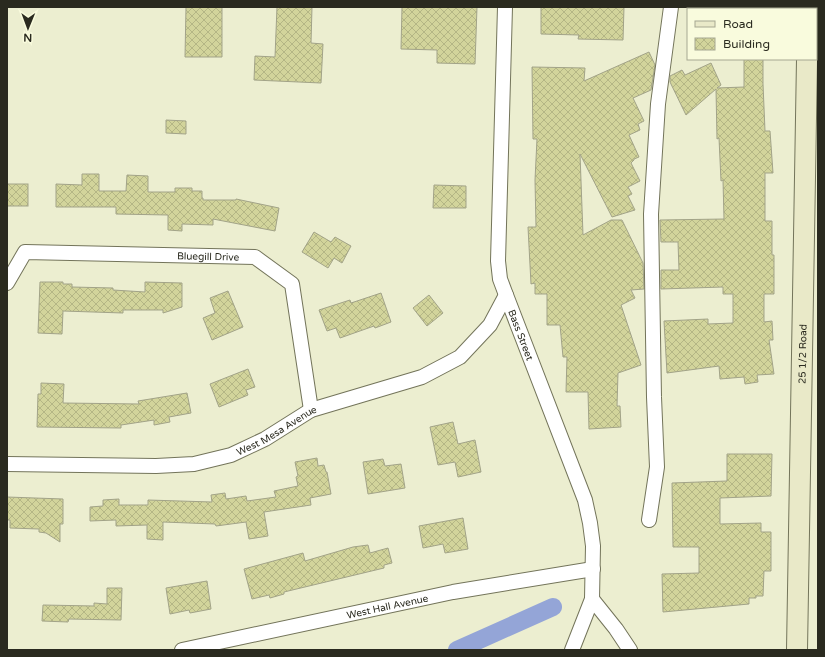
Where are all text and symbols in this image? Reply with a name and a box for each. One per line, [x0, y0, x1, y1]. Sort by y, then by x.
north arrow [8, 8, 48, 48]
legend [687, 8, 817, 60]
text: Road [723, 17, 753, 31]
text: N [23, 31, 32, 44]
text: Building [723, 37, 770, 51]
street label: Bluegill Drive [177, 250, 240, 264]
street label: Bass Street [505, 308, 536, 362]
street label: 25 1/2 Road [797, 324, 810, 384]
street label: West Mesa Avenue [235, 404, 318, 459]
street label: West Hall Avenue [346, 592, 430, 622]

